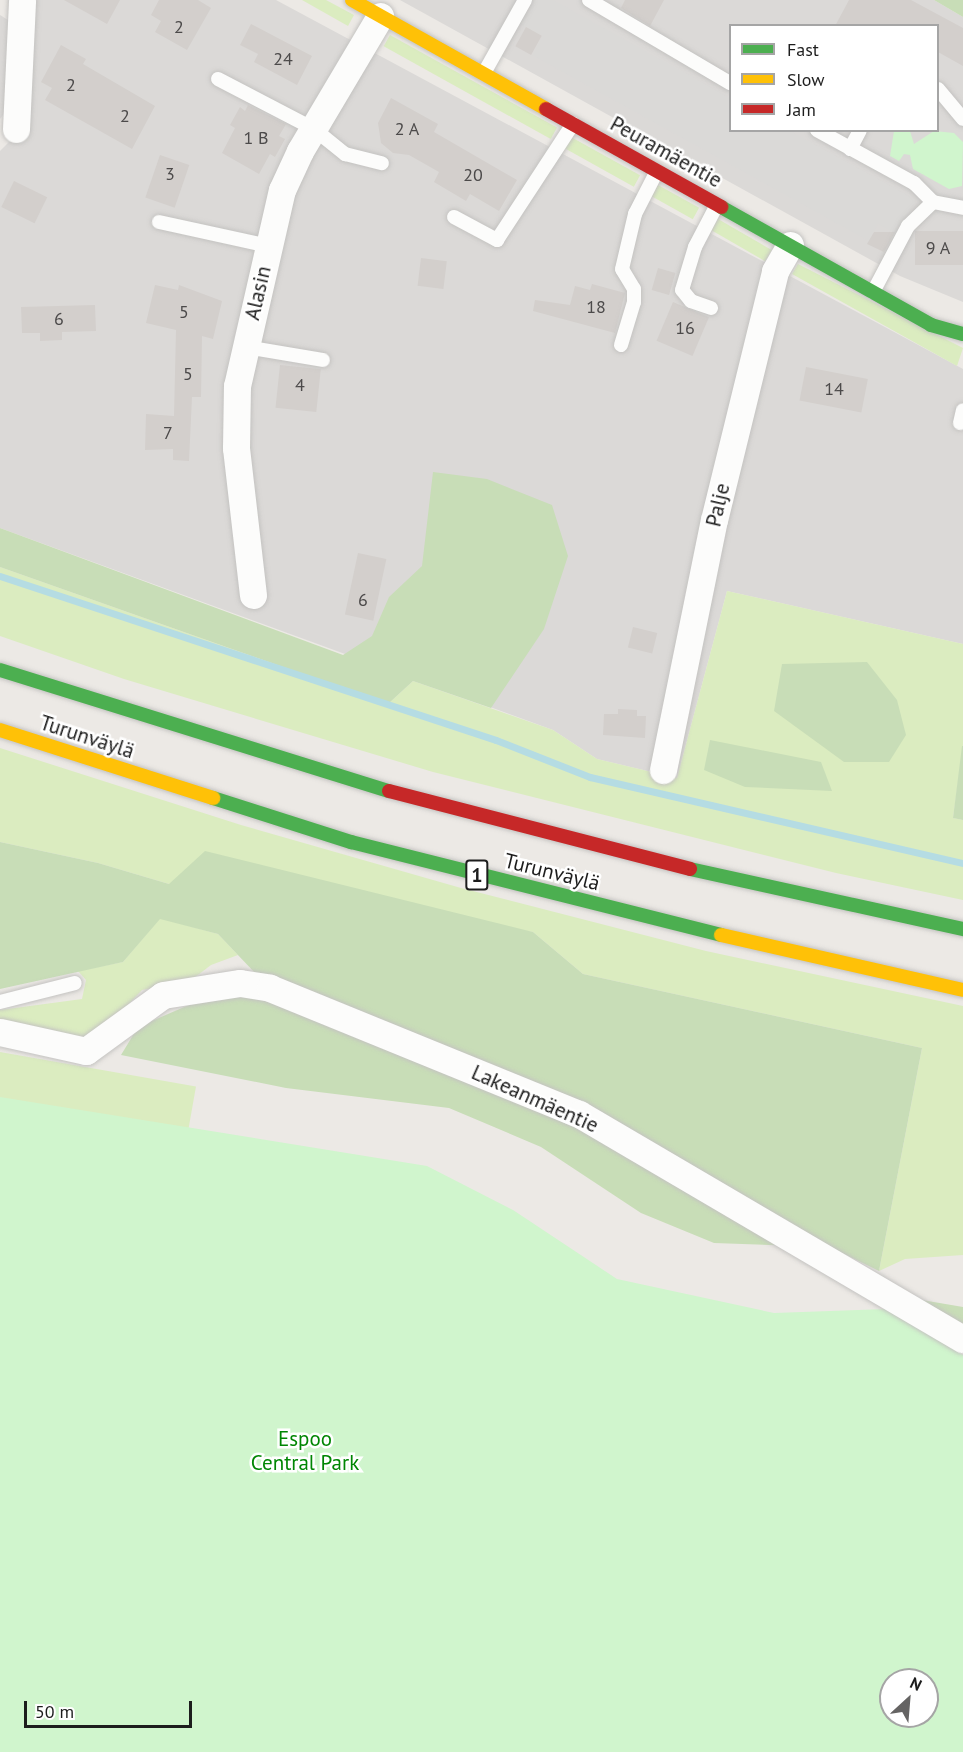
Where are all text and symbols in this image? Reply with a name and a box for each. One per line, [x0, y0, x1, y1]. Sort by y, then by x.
house number: 2 [174, 16, 184, 38]
legend [729, 24, 939, 132]
text: Fast [787, 38, 819, 61]
house number: 24 [273, 48, 293, 70]
text: Slow [787, 68, 825, 91]
house number: 2 [66, 74, 76, 96]
text: Jam [787, 98, 816, 121]
house number: 2 [120, 105, 130, 127]
street label: Peuramäentie [606, 111, 726, 193]
house number: 2 A [394, 118, 420, 140]
house number: 1 B [243, 127, 269, 149]
house number: 3 [165, 163, 175, 185]
house number: 20 [463, 164, 483, 186]
house number: 9 A [925, 237, 951, 259]
street label: Alasin [240, 263, 276, 323]
house number: 18 [586, 296, 606, 318]
house number: 5 [179, 301, 189, 323]
house number: 6 [54, 308, 64, 330]
house number: 16 [675, 317, 695, 339]
house number: 5 [183, 363, 193, 385]
house number: 4 [295, 374, 305, 396]
house number: 14 [824, 378, 844, 400]
house number: 7 [163, 422, 173, 444]
street label: Palje [701, 481, 735, 529]
house number: 6 [358, 589, 368, 611]
street label: Turunväylä [37, 710, 137, 764]
street label: Turunväylä [502, 848, 602, 896]
road number: 1 [465, 858, 489, 892]
street label: Lakeanmäentie [468, 1060, 602, 1138]
park label: Espoo Central Park [251, 1426, 359, 1476]
north arrow [879, 1668, 939, 1728]
text: N [907, 1672, 925, 1695]
scale bar [27, 1689, 195, 1727]
text: 50 m [35, 1700, 74, 1723]

